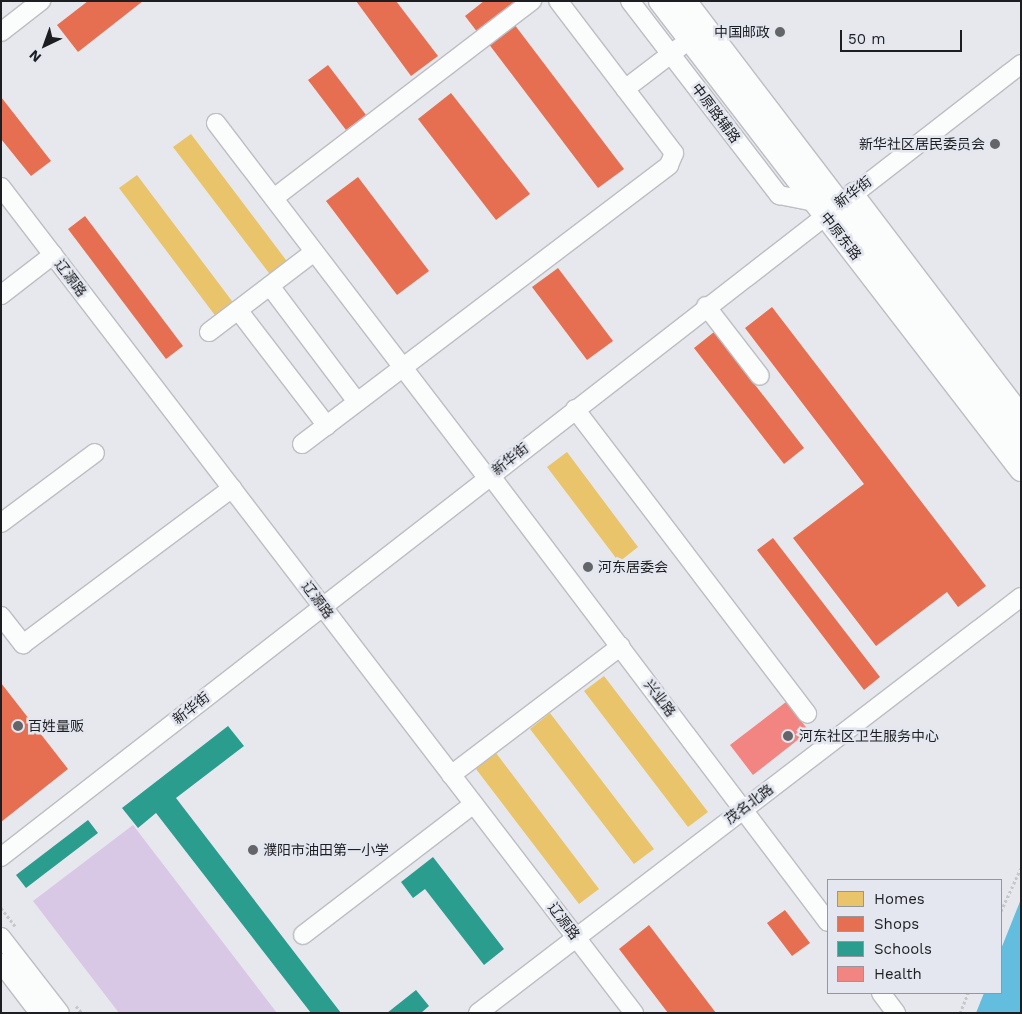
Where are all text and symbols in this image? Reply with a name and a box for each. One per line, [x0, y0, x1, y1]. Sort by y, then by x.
north arrow [20, 20, 70, 70]
scale bar [842, 20, 964, 52]
place label: 中国邮政 [714, 24, 770, 40]
marker: 中国邮政 [774, 26, 786, 38]
text: 50 m [848, 30, 885, 48]
text: N [26, 47, 44, 66]
street label: 中原路辅路 [688, 80, 744, 146]
place label: 新华社区居民委员会 [859, 136, 985, 152]
marker: 新华社区居民委员会 [989, 138, 1001, 150]
street label: 新华街 [831, 173, 875, 211]
street label: 中原东路 [817, 209, 865, 263]
street label: 辽源路 [52, 256, 90, 300]
street label: 新华街 [488, 439, 532, 479]
place label: 河东居委会 [598, 559, 668, 575]
marker: 河东居委会 [582, 561, 594, 573]
street label: 辽源路 [299, 578, 337, 622]
street label: 兴业路 [641, 676, 679, 720]
street label: 新华街 [169, 688, 213, 728]
place label: 百姓量贩 [28, 718, 84, 734]
marker: 百姓量贩 [12, 720, 24, 732]
place label: 河东社区卫生服务中心 [799, 728, 939, 744]
marker: 河东社区卫生服务中心 [781, 729, 795, 743]
street label: 茂名北路 [722, 780, 776, 828]
place label: 濮阳市油田第一小学 [263, 842, 389, 858]
marker: 濮阳市油田第一小学 [247, 844, 259, 856]
legend [827, 879, 1002, 994]
text: Homes [874, 890, 925, 908]
street label: 辽源路 [545, 899, 583, 943]
text: Shops [874, 915, 919, 933]
text: Schools [874, 940, 932, 958]
text: Health [874, 965, 922, 983]

